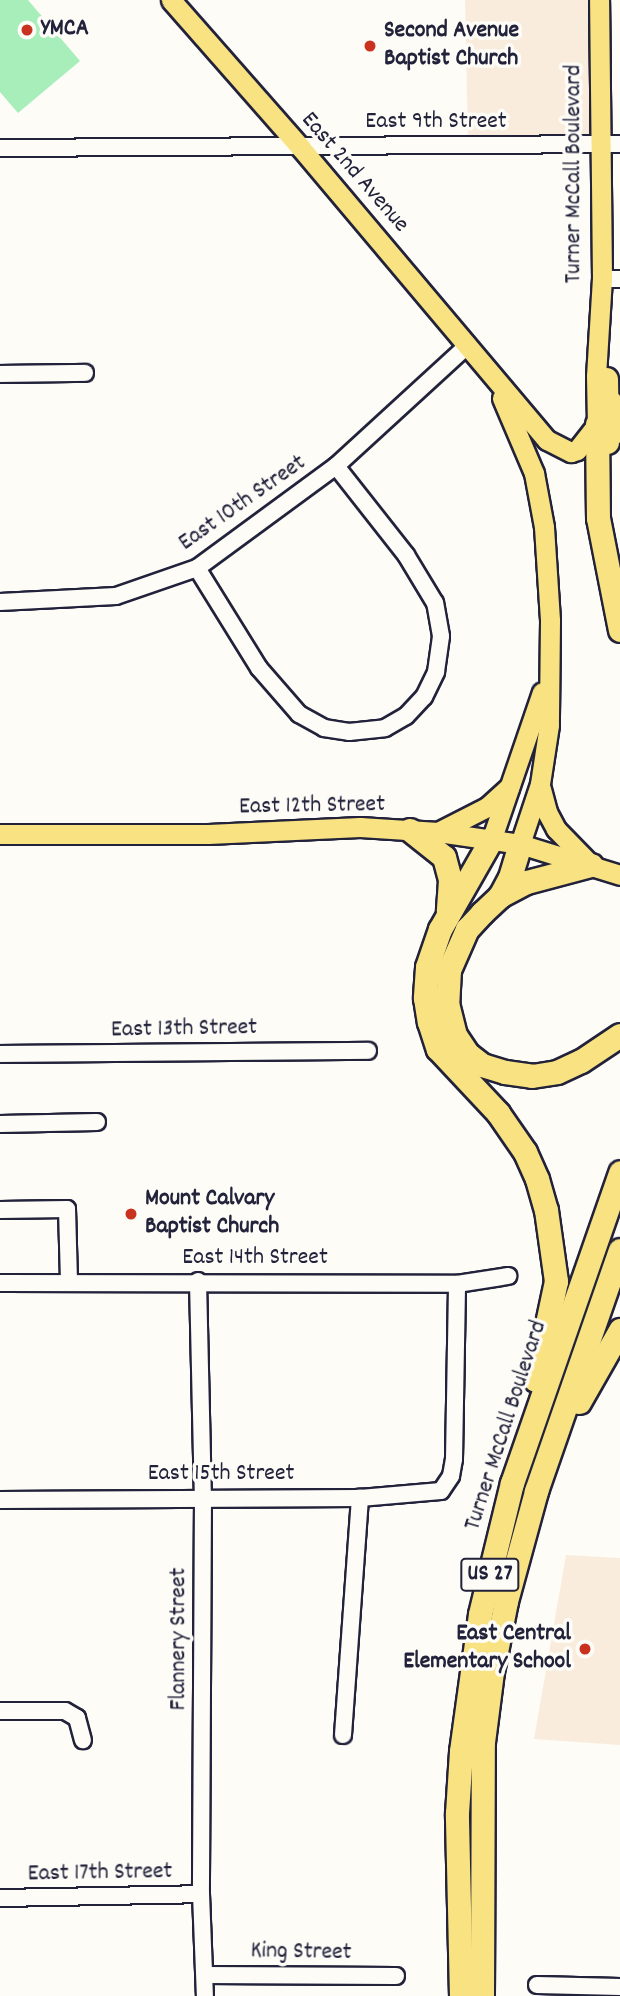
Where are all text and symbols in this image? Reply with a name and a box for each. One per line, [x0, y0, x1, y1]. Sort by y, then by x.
place label: YMCA [41, 16, 89, 44]
place label: Second Avenue Baptist Church [384, 18, 519, 74]
marker: YMCA [19, 22, 35, 38]
marker: Second Avenue Baptist Church [362, 38, 378, 54]
street label: Turner McCall Boulevard [561, 65, 589, 283]
street label: East 2nd Avenue [294, 107, 414, 239]
street label: East 9th Street [365, 109, 507, 137]
street label: East 10th Street [174, 450, 312, 558]
street label: East 12th Street [239, 791, 385, 823]
street label: East 13th Street [111, 1014, 257, 1046]
place label: Mount Calvary Baptist Church [145, 1186, 279, 1242]
marker: Mount Calvary Baptist Church [123, 1206, 139, 1222]
street label: East 14th Street [182, 1245, 328, 1273]
street label: Turner McCall Boulevard [460, 1318, 554, 1534]
street label: East 15th Street [148, 1461, 294, 1489]
road number: US 27 [460, 1556, 520, 1594]
street label: Flannery Street [166, 1568, 194, 1710]
place label: East Central Elementary School [403, 1621, 571, 1677]
marker: East Central Elementary School [577, 1641, 593, 1657]
street label: East 17th Street [27, 1858, 173, 1890]
street label: King Street [250, 1938, 352, 1968]

